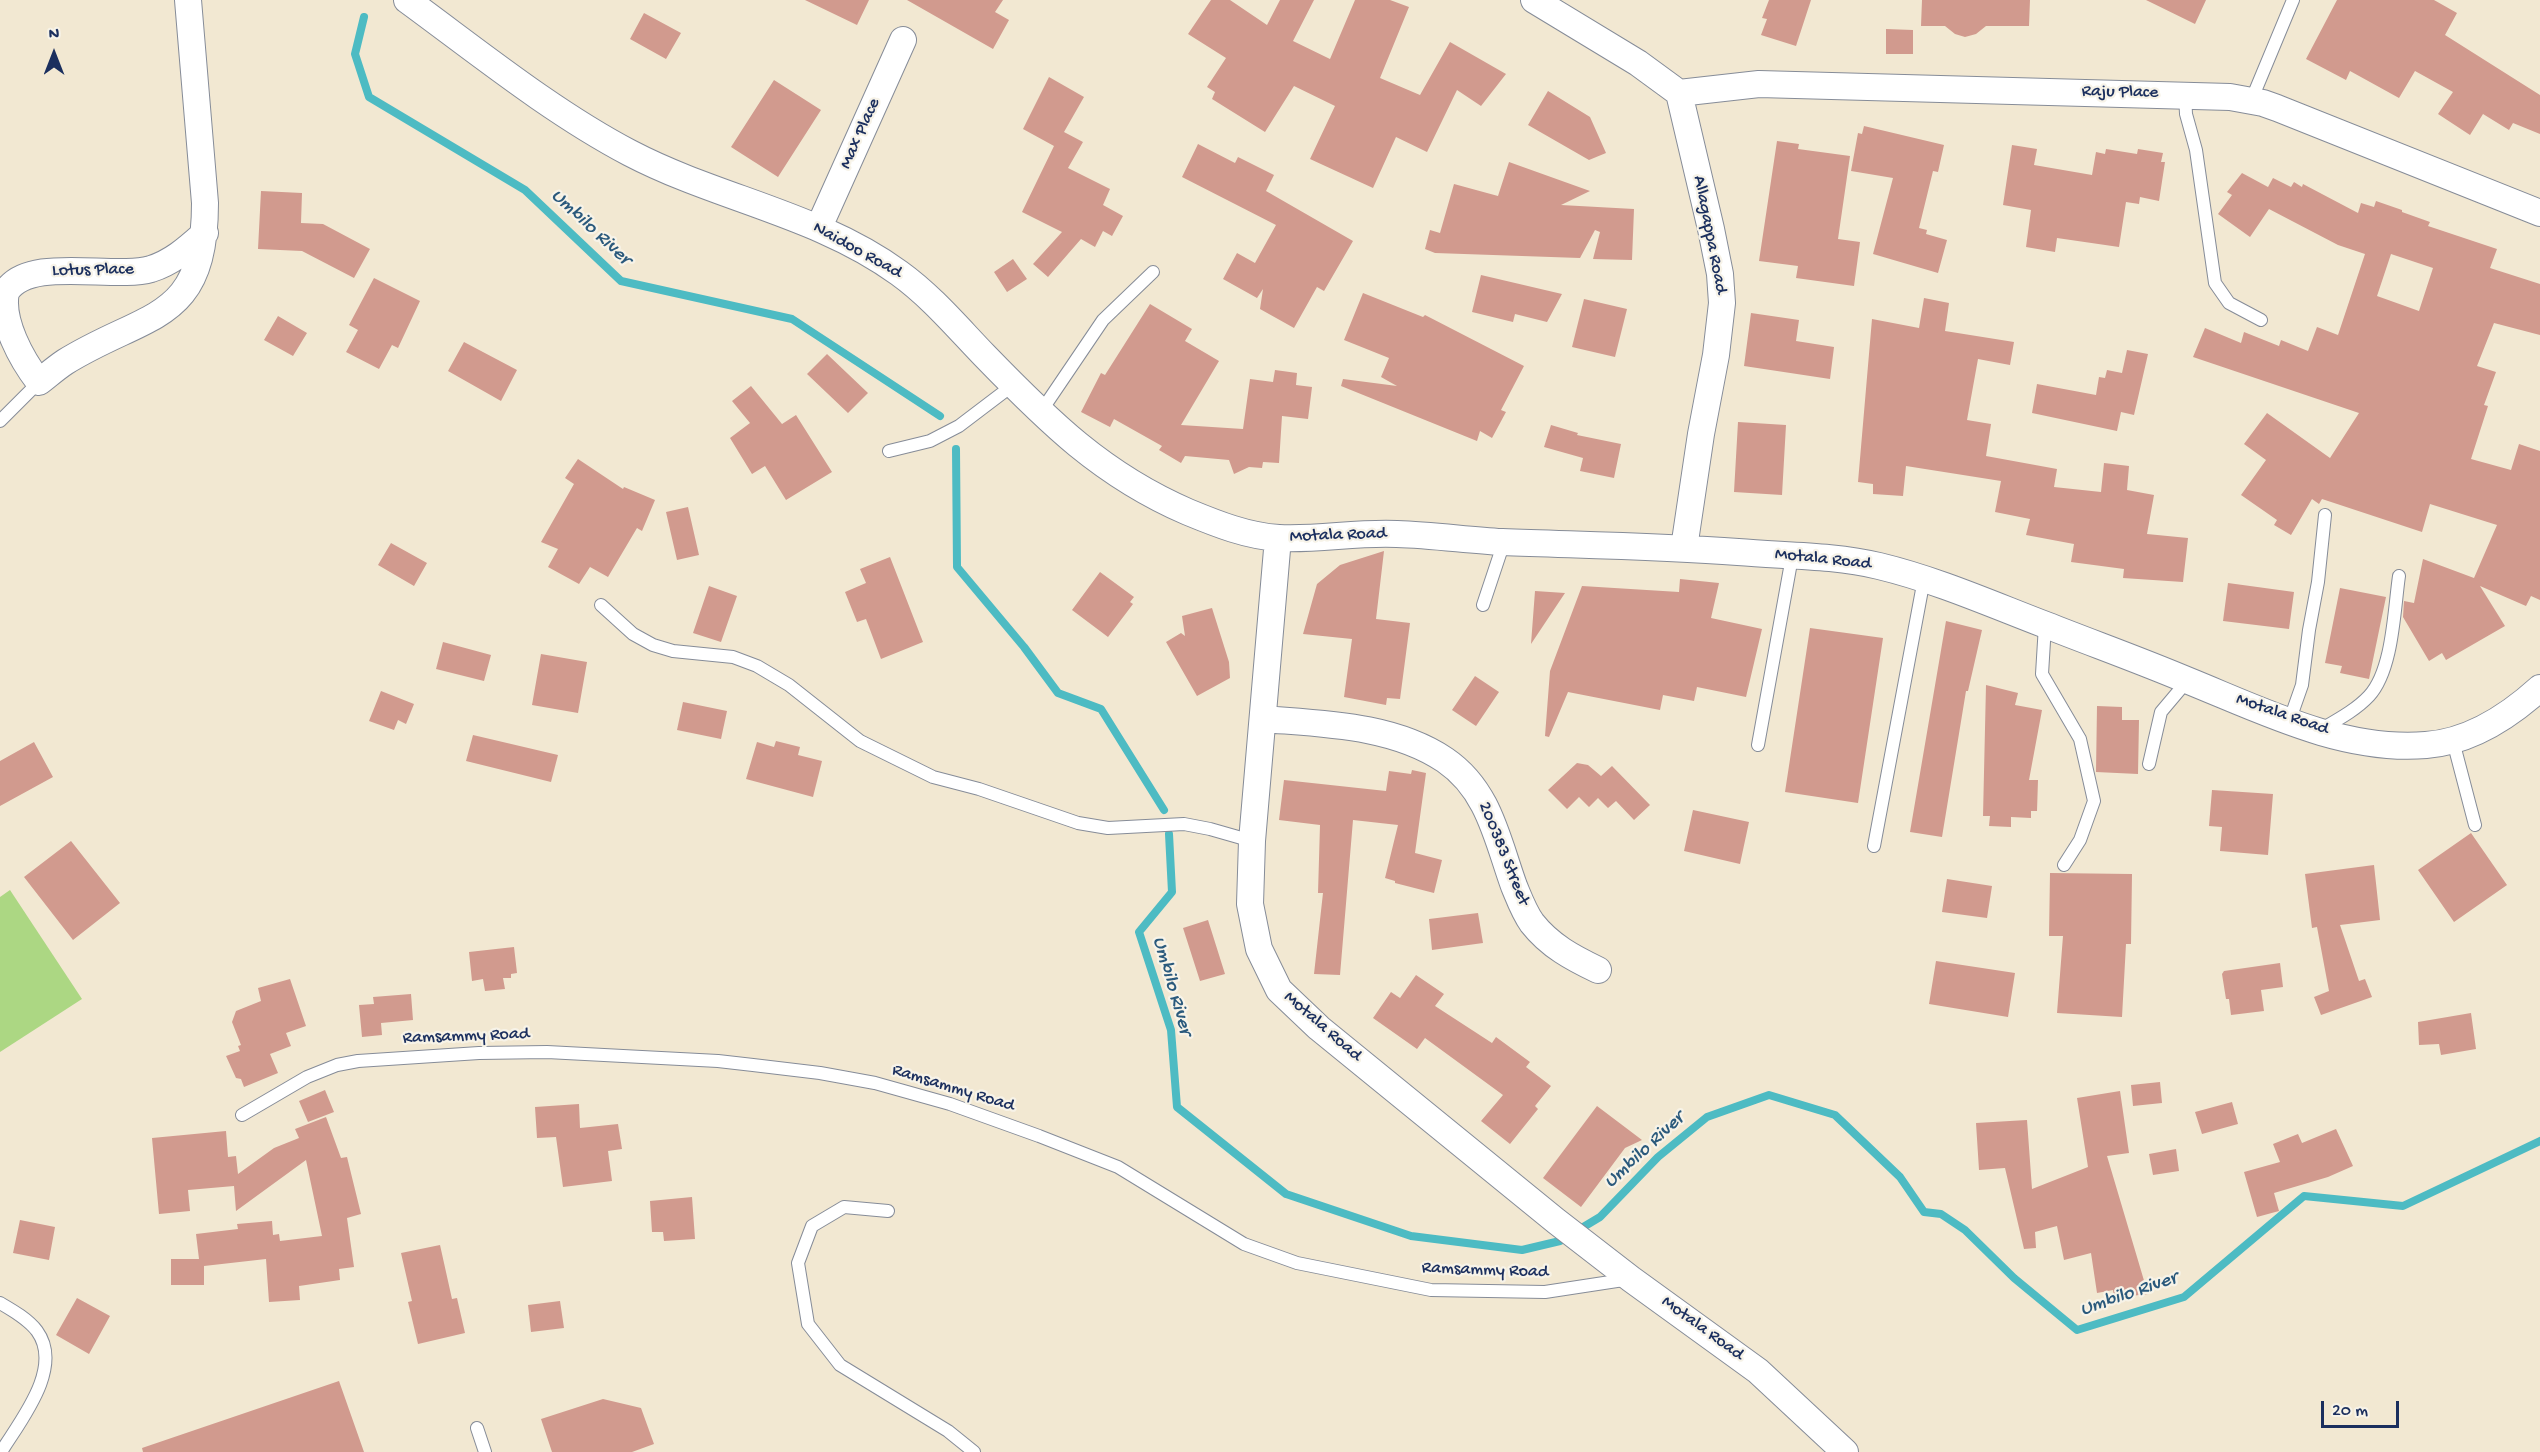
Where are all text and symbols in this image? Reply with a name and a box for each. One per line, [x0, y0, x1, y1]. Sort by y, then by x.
north arrow [24, 24, 84, 84]
text: N [49, 26, 59, 45]
street label: Raju Place [2081, 82, 2159, 104]
street label: Max Place [836, 95, 886, 173]
street label: Allagappa Road [1687, 174, 1731, 296]
water label: Umbilo River [545, 185, 635, 271]
street label: Naidoo Road [809, 218, 905, 284]
street label: Lotus Place [52, 259, 134, 283]
street label: Motala Road [1289, 524, 1387, 548]
street label: Motala Road [1774, 544, 1872, 576]
street label: Motala Road [2233, 689, 2331, 741]
street label: 200383 Street [1472, 799, 1534, 909]
water label: Umbilo River [1146, 934, 1196, 1038]
street label: Motala Road [1278, 987, 1366, 1067]
street label: Ramsammy Road [402, 1024, 530, 1050]
street label: Ramsammy Road [889, 1060, 1017, 1118]
water label: Umbilo River [1600, 1108, 1690, 1194]
street label: Ramsammy Road [1421, 1258, 1549, 1284]
water label: Umbilo River [2077, 1267, 2181, 1323]
street label: Motala Road [1657, 1292, 1747, 1366]
scale bar [2324, 1389, 2402, 1427]
text: 20 m [2332, 1401, 2368, 1422]

